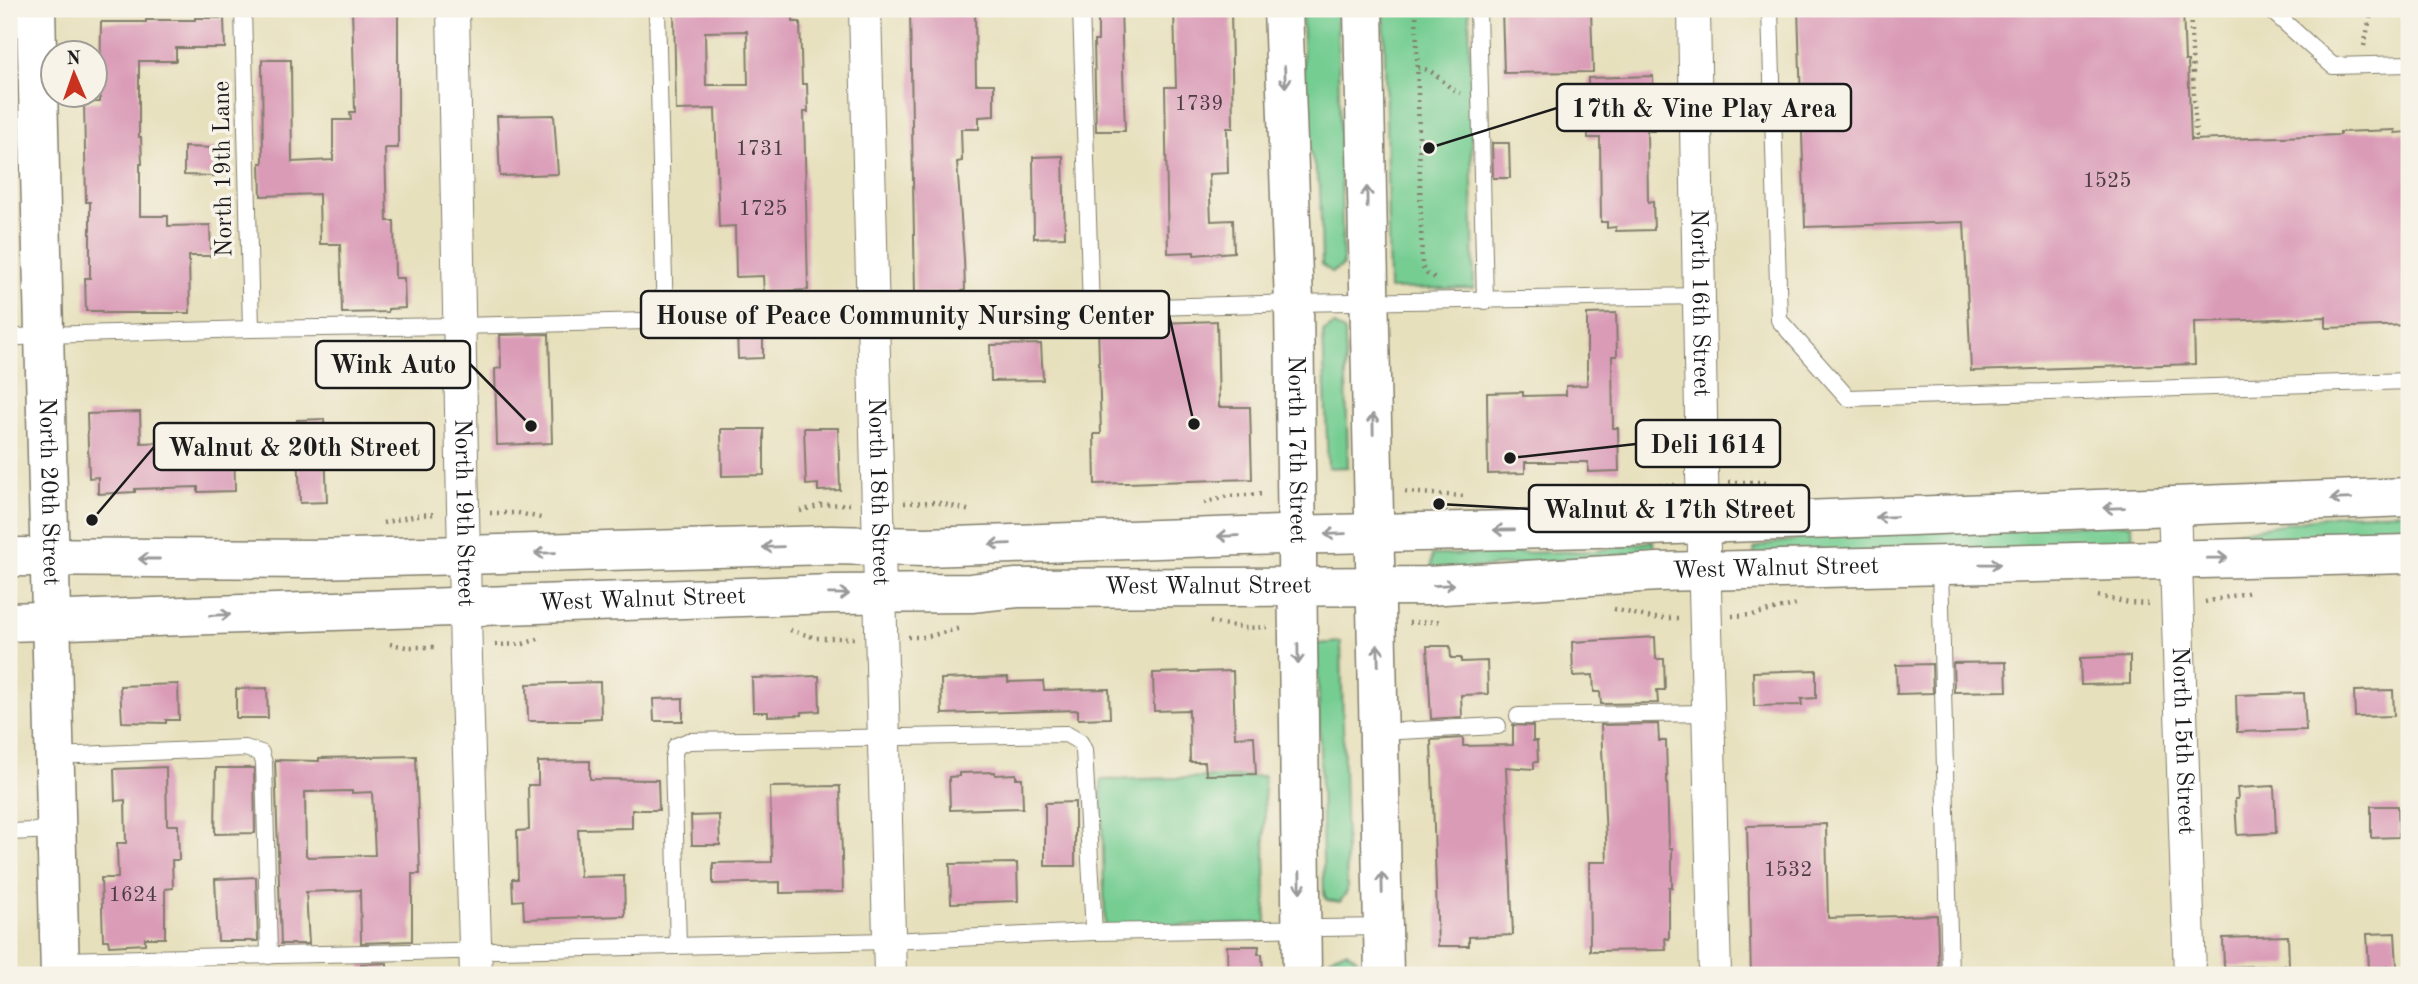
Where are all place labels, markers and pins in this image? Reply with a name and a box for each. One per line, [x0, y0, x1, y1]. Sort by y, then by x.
callout: 17th & Vine Play Area [1557, 84, 1851, 131]
callout: House of Peace Community Nursing Center [641, 291, 1169, 338]
callout: Wink Auto [316, 341, 470, 388]
callout: Deli 1614 [1636, 420, 1780, 467]
callout: Walnut & 20th Street [154, 423, 434, 470]
callout: Walnut & 17th Street [1529, 485, 1809, 532]

